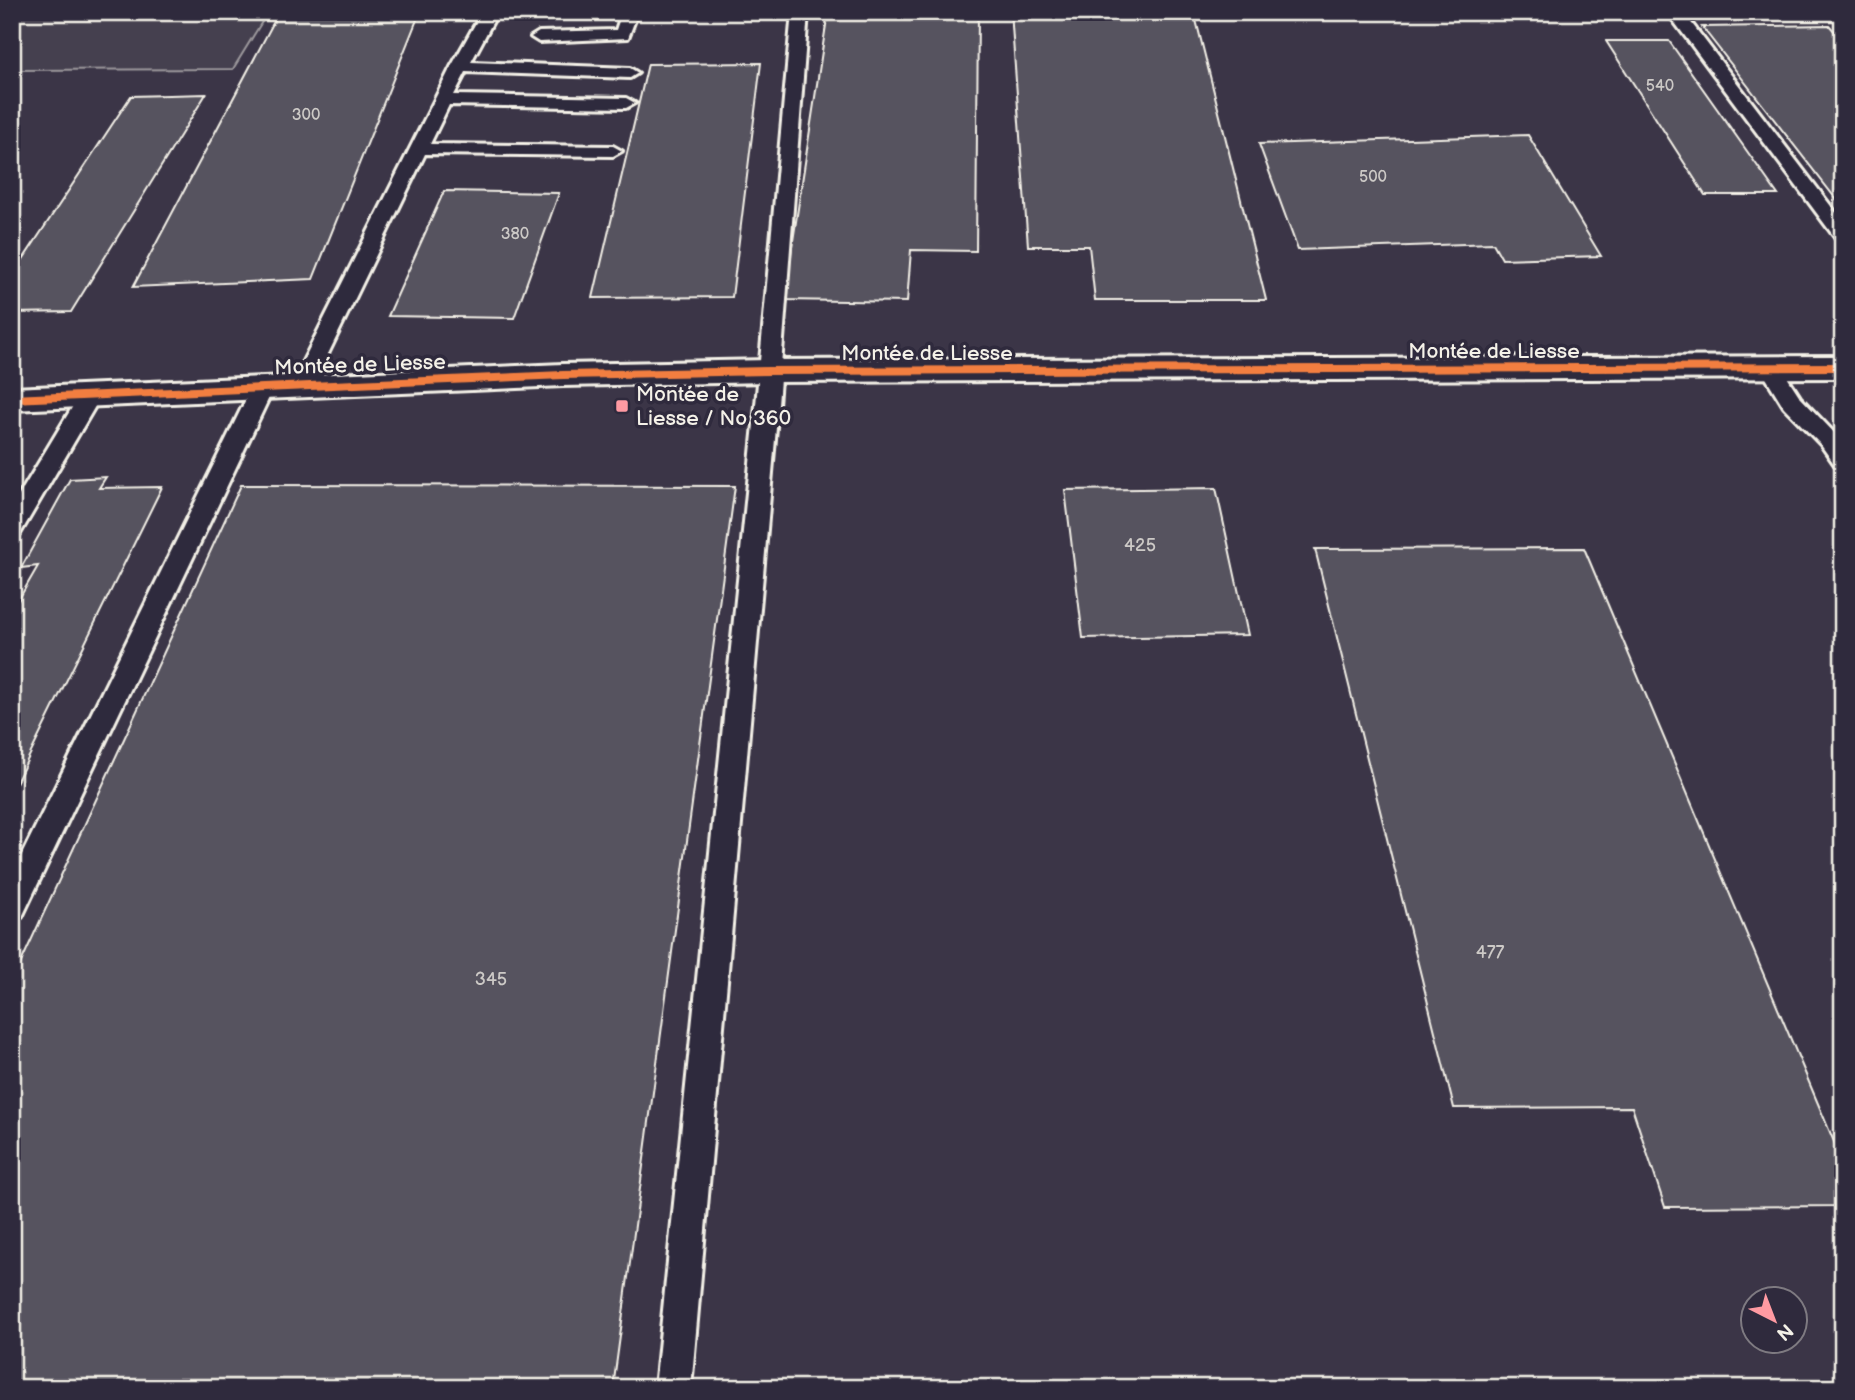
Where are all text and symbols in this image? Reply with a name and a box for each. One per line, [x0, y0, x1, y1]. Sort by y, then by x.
house number: 540 [1646, 77, 1674, 96]
house number: 300 [292, 106, 320, 125]
house number: 500 [1359, 168, 1387, 187]
house number: 380 [501, 225, 529, 244]
street label: Montée de Liesse [1408, 339, 1580, 364]
street label: Montée de Liesse [841, 341, 1013, 366]
street label: Montée de Liesse [274, 350, 446, 380]
place label: Montée de Liesse / No 360 [636, 382, 791, 431]
marker: Montée de Liesse / No 360 [614, 398, 630, 414]
house number: 425 [1124, 535, 1156, 556]
house number: 477 [1476, 942, 1504, 963]
house number: 345 [475, 969, 507, 990]
north arrow [1740, 1284, 1810, 1354]
text: N [1771, 1318, 1797, 1345]

